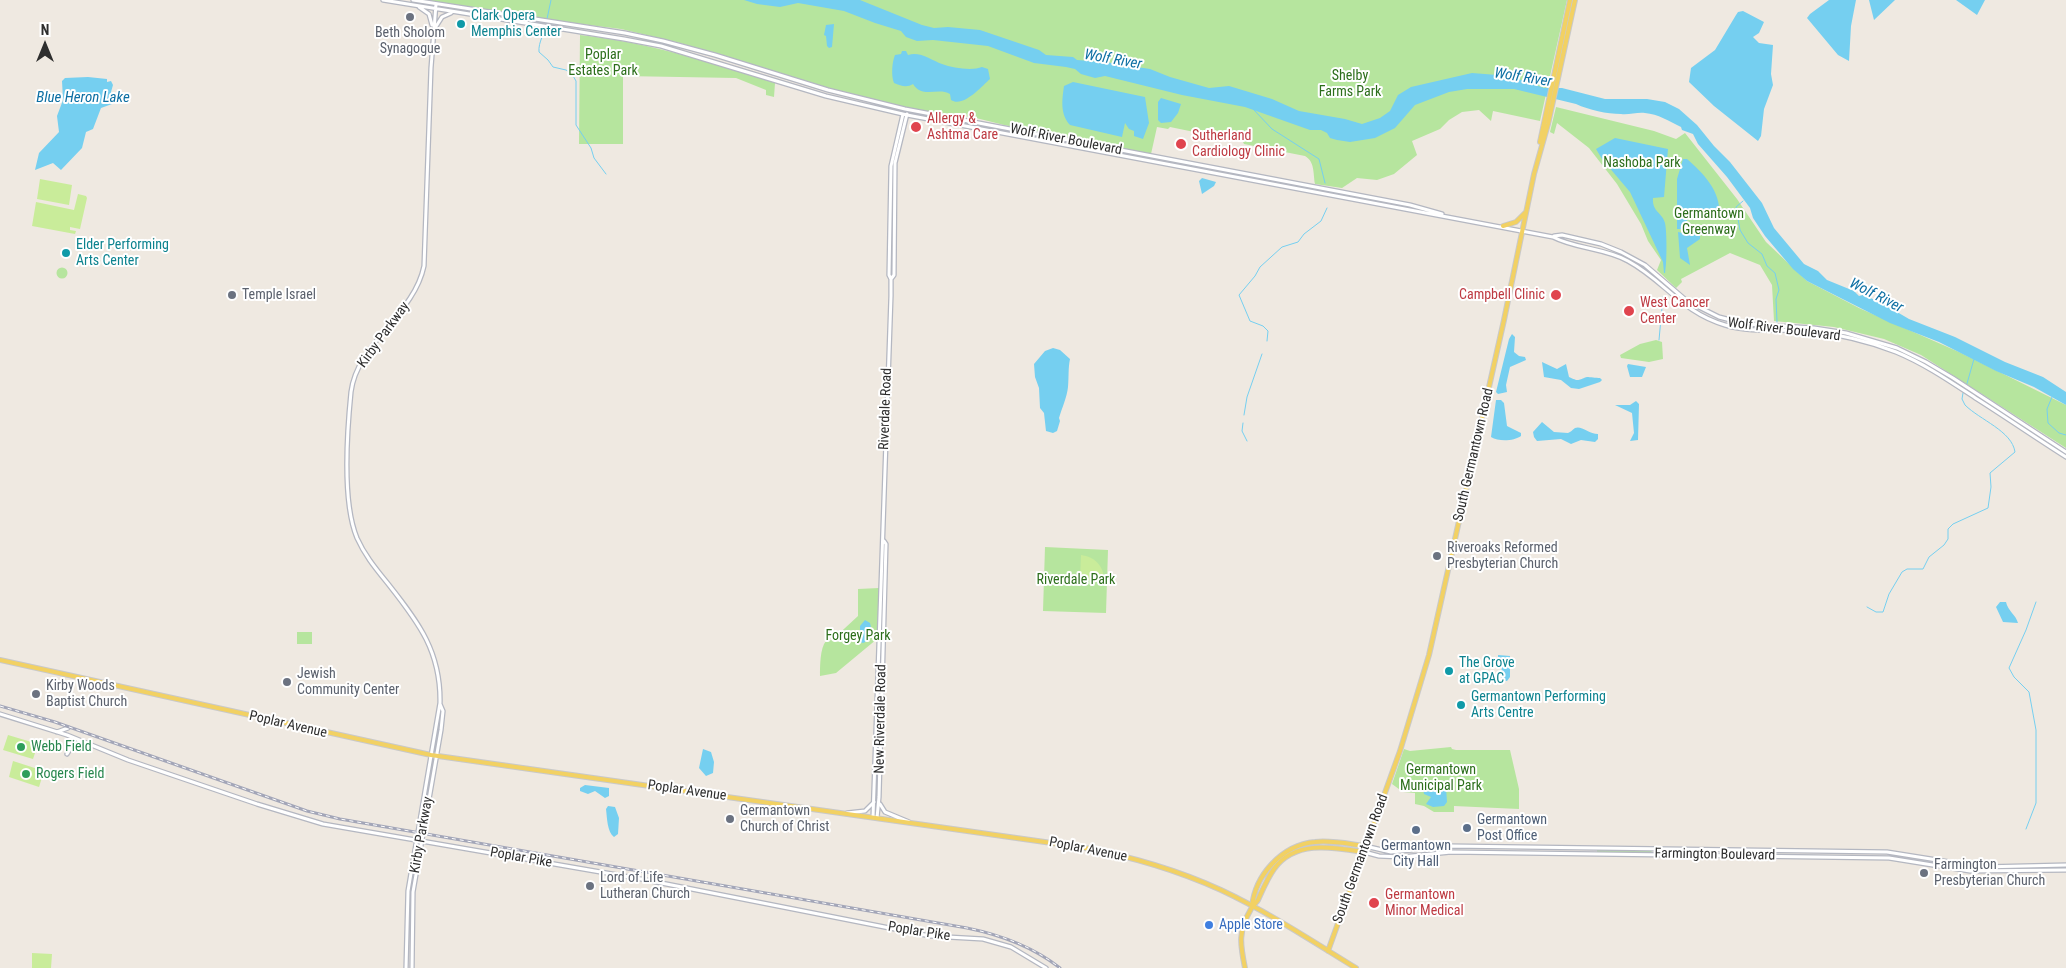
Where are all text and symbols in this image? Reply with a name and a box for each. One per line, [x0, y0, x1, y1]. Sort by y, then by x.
place label: Clark Opera Memphis Center [471, 8, 561, 40]
marker: Beth Sholom Synagogue [404, 11, 416, 23]
marker: Clark Opera Memphis Center [455, 18, 467, 30]
north arrow [20, 20, 70, 70]
text: N [41, 22, 49, 38]
place label: Beth Sholom Synagogue [375, 25, 445, 58]
water label: Wolf River [1083, 46, 1143, 74]
park label: Poplar Estates Park [568, 47, 638, 80]
water label: Wolf River [1493, 65, 1553, 91]
park label: Shelby Farms Park [1319, 68, 1381, 100]
water label: Blue Heron Lake [36, 89, 130, 107]
place label: Allergy & Ashtma Care [927, 111, 998, 144]
marker: Allergy & Ashtma Care [909, 120, 923, 134]
street label: Wolf River Boulevard [1009, 121, 1123, 159]
place label: Sutherland Cardiology Clinic [1192, 128, 1285, 160]
marker: Sutherland Cardiology Clinic [1174, 137, 1188, 151]
park label: Nashoba Park [1603, 155, 1681, 171]
park label: Germantown Greenway [1674, 206, 1744, 238]
place label: Elder Performing Arts Center [76, 237, 169, 270]
marker: Elder Performing Arts Center [60, 247, 72, 259]
water label: Wolf River [1846, 275, 1906, 317]
place label: Temple Israel [242, 287, 316, 303]
place label: Campbell Clinic [1459, 287, 1545, 303]
marker: Campbell Clinic [1549, 288, 1563, 302]
marker: Temple Israel [226, 289, 238, 301]
place label: West Cancer Center [1640, 295, 1709, 328]
street label: Kirby Parkway [354, 299, 414, 371]
marker: West Cancer Center [1622, 304, 1636, 318]
street label: Wolf River Boulevard [1727, 315, 1841, 345]
street label: Riverdale Road [876, 368, 896, 450]
street label: South Germantown Road [1450, 387, 1498, 523]
place label: Riveroaks Reformed Presbyterian Church [1447, 540, 1558, 572]
marker: Riveroaks Reformed Presbyterian Church [1431, 550, 1443, 562]
park label: Riverdale Park [1037, 572, 1115, 588]
park label: Forgey Park [825, 628, 891, 644]
place label: The Grove at GPAC [1459, 655, 1515, 688]
street label: New Riverdale Road [872, 664, 890, 774]
marker: The Grove at GPAC [1443, 665, 1455, 677]
place label: Jewish Community Center [297, 666, 399, 699]
marker: Jewish Community Center [281, 676, 293, 688]
place label: Kirby Woods Baptist Church [46, 678, 127, 710]
marker: Kirby Woods Baptist Church [30, 688, 42, 700]
place label: Germantown Performing Arts Centre [1471, 689, 1606, 722]
marker: Germantown Performing Arts Centre [1455, 699, 1467, 711]
street label: Poplar Avenue [247, 708, 329, 742]
place label: Webb Field [31, 739, 92, 755]
marker: Webb Field [15, 741, 27, 753]
park label: Germantown Municipal Park [1400, 762, 1482, 794]
place label: Rogers Field [36, 766, 104, 782]
marker: Rogers Field [20, 768, 32, 780]
street label: Poplar Avenue [647, 777, 727, 805]
street label: South Germantown Road [1330, 792, 1392, 926]
street label: Kirby Parkway [407, 795, 437, 875]
place label: Germantown Church of Christ [740, 803, 829, 836]
place label: Germantown Post Office [1477, 812, 1547, 844]
marker: Germantown Church of Christ [724, 813, 736, 825]
marker: Germantown Post Office [1461, 822, 1473, 834]
marker: Germantown City Hall [1410, 824, 1422, 836]
street label: Poplar Avenue [1047, 834, 1129, 866]
place label: Germantown City Hall [1381, 838, 1451, 870]
street label: Poplar Pike [489, 844, 553, 872]
street label: Farmington Boulevard [1654, 846, 1776, 864]
place label: Farmington Presbyterian Church [1934, 857, 2045, 890]
marker: Farmington Presbyterian Church [1918, 867, 1930, 879]
place label: Lord of Life Lutheran Church [600, 870, 690, 902]
marker: Lord of Life Lutheran Church [584, 880, 596, 892]
place label: Germantown Minor Medical [1385, 887, 1464, 920]
marker: Germantown Minor Medical [1367, 896, 1381, 910]
place label: Apple Store [1219, 917, 1283, 933]
street label: Poplar Pike [887, 919, 951, 945]
marker: Apple Store [1203, 919, 1215, 931]

